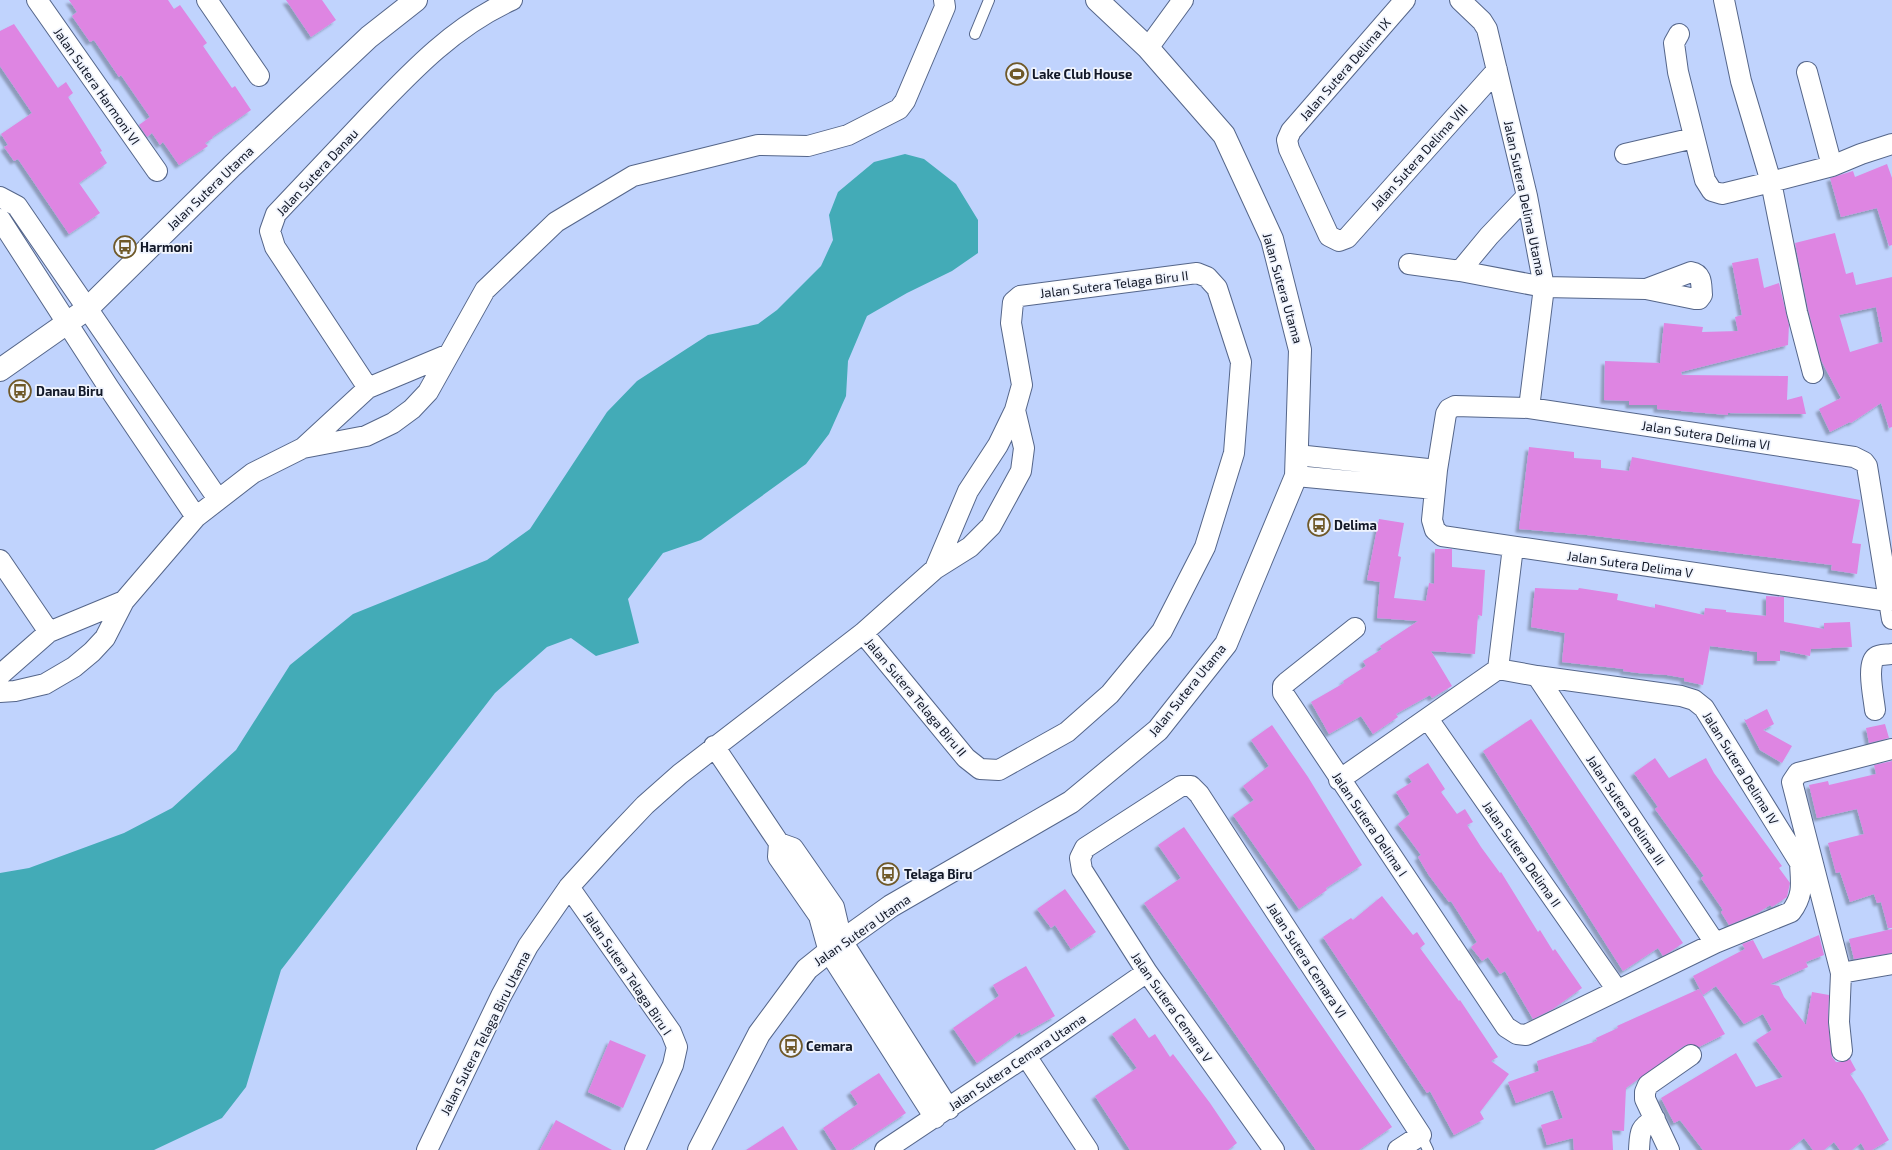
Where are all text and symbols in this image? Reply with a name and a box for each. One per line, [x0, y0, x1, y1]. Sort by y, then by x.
street label: Jalan Sutera Delima IX [1296, 15, 1394, 123]
street label: Jalan Sutera Harmoni VI [50, 24, 144, 148]
sports icon: Lake Club House [1004, 61, 1030, 87]
place label: Lake Club House [1032, 66, 1132, 82]
street label: Jalan Sutera Delima VIII [1367, 101, 1471, 213]
street label: Jalan Sutera Delima Utama [1501, 119, 1549, 277]
street label: Jalan Sutera Danau [273, 125, 361, 219]
street label: Jalan Sutera Utama [163, 143, 257, 233]
street label: Jalan Sutera Utama [1260, 231, 1306, 345]
bus stop icon: Harmoni [112, 234, 138, 260]
place label: Harmoni [140, 239, 192, 255]
street label: Jalan Sutera Telaga Biru II [1039, 267, 1189, 301]
bus stop icon: Danau Biru [7, 378, 33, 404]
place label: Danau Biru [36, 383, 103, 399]
street label: Jalan Sutera Delima VI [1641, 417, 1771, 453]
bus stop icon: Delima [1306, 512, 1332, 538]
place label: Delima [1334, 517, 1377, 533]
street label: Jalan Sutera Delima V [1566, 547, 1694, 581]
street label: Jalan Sutera Telaga Biru II [862, 635, 970, 759]
street label: Jalan Sutera Utama [1145, 641, 1229, 739]
street label: Jalan Sutera Delima IV [1700, 708, 1782, 828]
street label: Jalan Sutera Delima III [1583, 752, 1669, 868]
street label: Jalan Sutera Delima I [1329, 769, 1411, 879]
street label: Jalan Sutera Delima II [1479, 798, 1565, 910]
bus stop icon: Telaga Biru [875, 861, 901, 887]
place label: Telaga Biru [904, 866, 972, 882]
street label: Jalan Sutera Utama [811, 891, 913, 969]
street label: Jalan Sutera Cemara VI [1264, 899, 1350, 1021]
street label: Jalan Sutera Telaga Biru I [581, 908, 675, 1038]
street label: Jalan Sutera Telaga Biru Utama [437, 948, 533, 1118]
street label: Jalan Sutera Cemara V [1128, 949, 1216, 1065]
street label: Jalan Sutera Cemara Utama [945, 1010, 1089, 1114]
bus stop icon: Cemara [778, 1033, 804, 1059]
place label: Cemara [806, 1038, 853, 1054]

